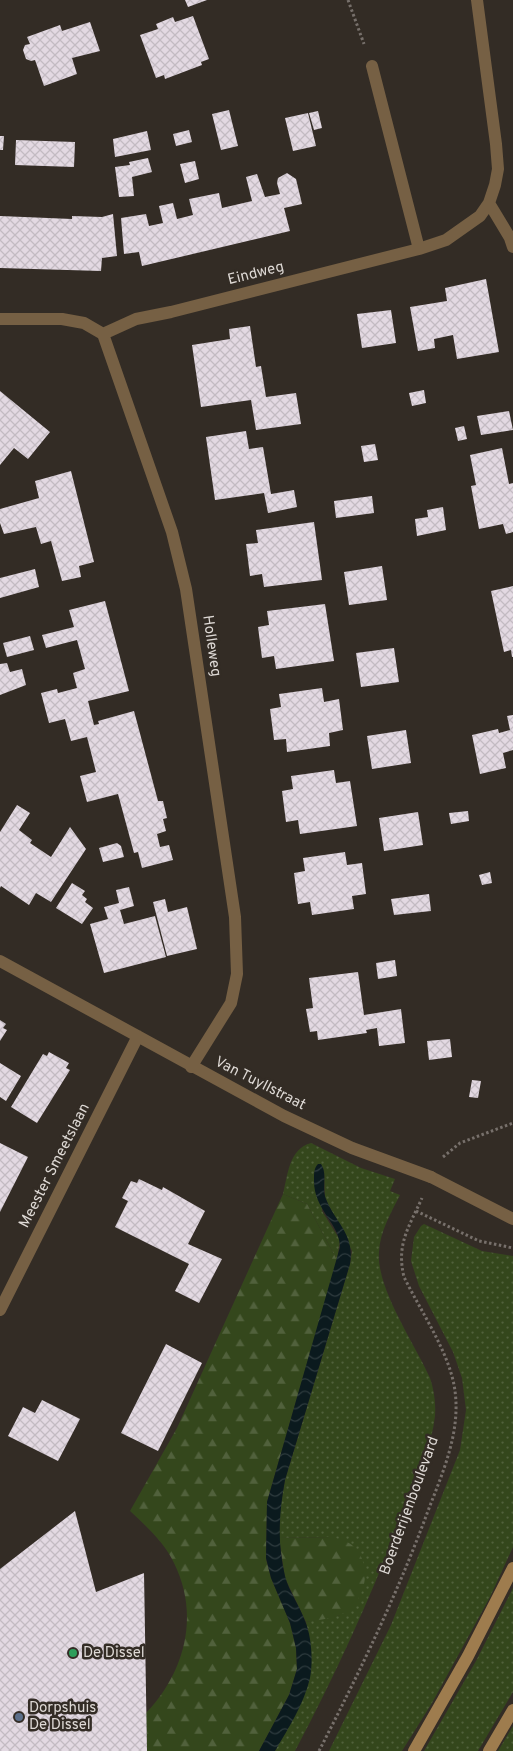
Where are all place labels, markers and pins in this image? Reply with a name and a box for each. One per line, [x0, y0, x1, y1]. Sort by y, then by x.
place label: De Dissel [83, 1644, 145, 1663]
marker: De Dissel [67, 1647, 79, 1659]
place label: Dorpshuis De Dissel [29, 1699, 96, 1735]
marker: Dorpshuis De Dissel [13, 1711, 25, 1723]

